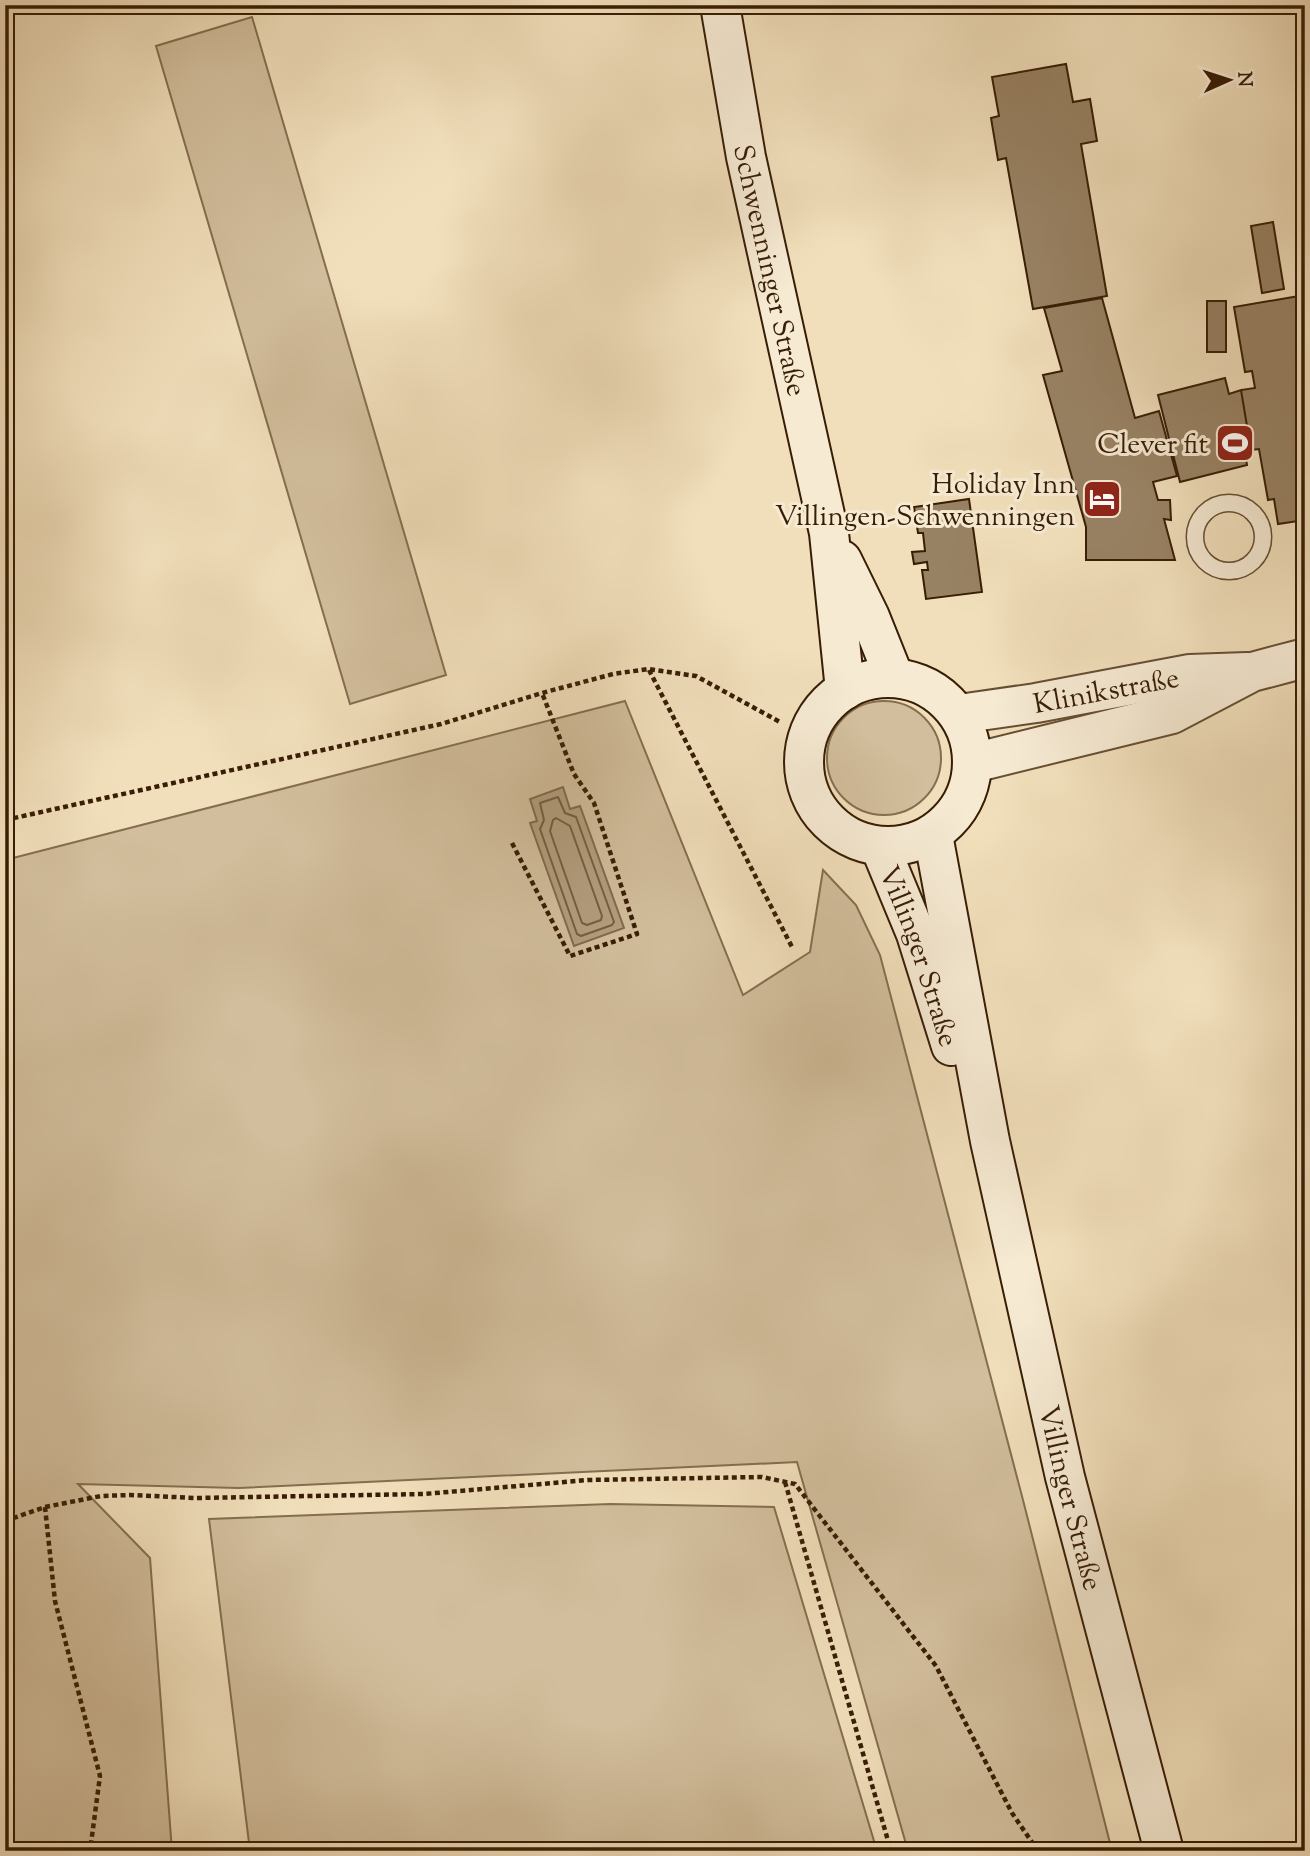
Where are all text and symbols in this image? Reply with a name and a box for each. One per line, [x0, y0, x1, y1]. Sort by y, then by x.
north arrow [1194, 46, 1264, 116]
text: N [1230, 71, 1257, 88]
street label: Schwenninger Straße [721, 142, 815, 400]
sports icon: Clever fit [1214, 422, 1256, 464]
place label: Clever fit [1097, 426, 1208, 466]
place label: Holiday Inn Villingen-Schwenningen [775, 466, 1075, 538]
hotel icon: Holiday Inn Villingen-Schwenningen [1081, 478, 1123, 520]
street label: Klinikstraße [1030, 659, 1183, 726]
street label: Villinger Straße [867, 860, 967, 1052]
street label: Villinger Straße [1027, 1402, 1111, 1595]

